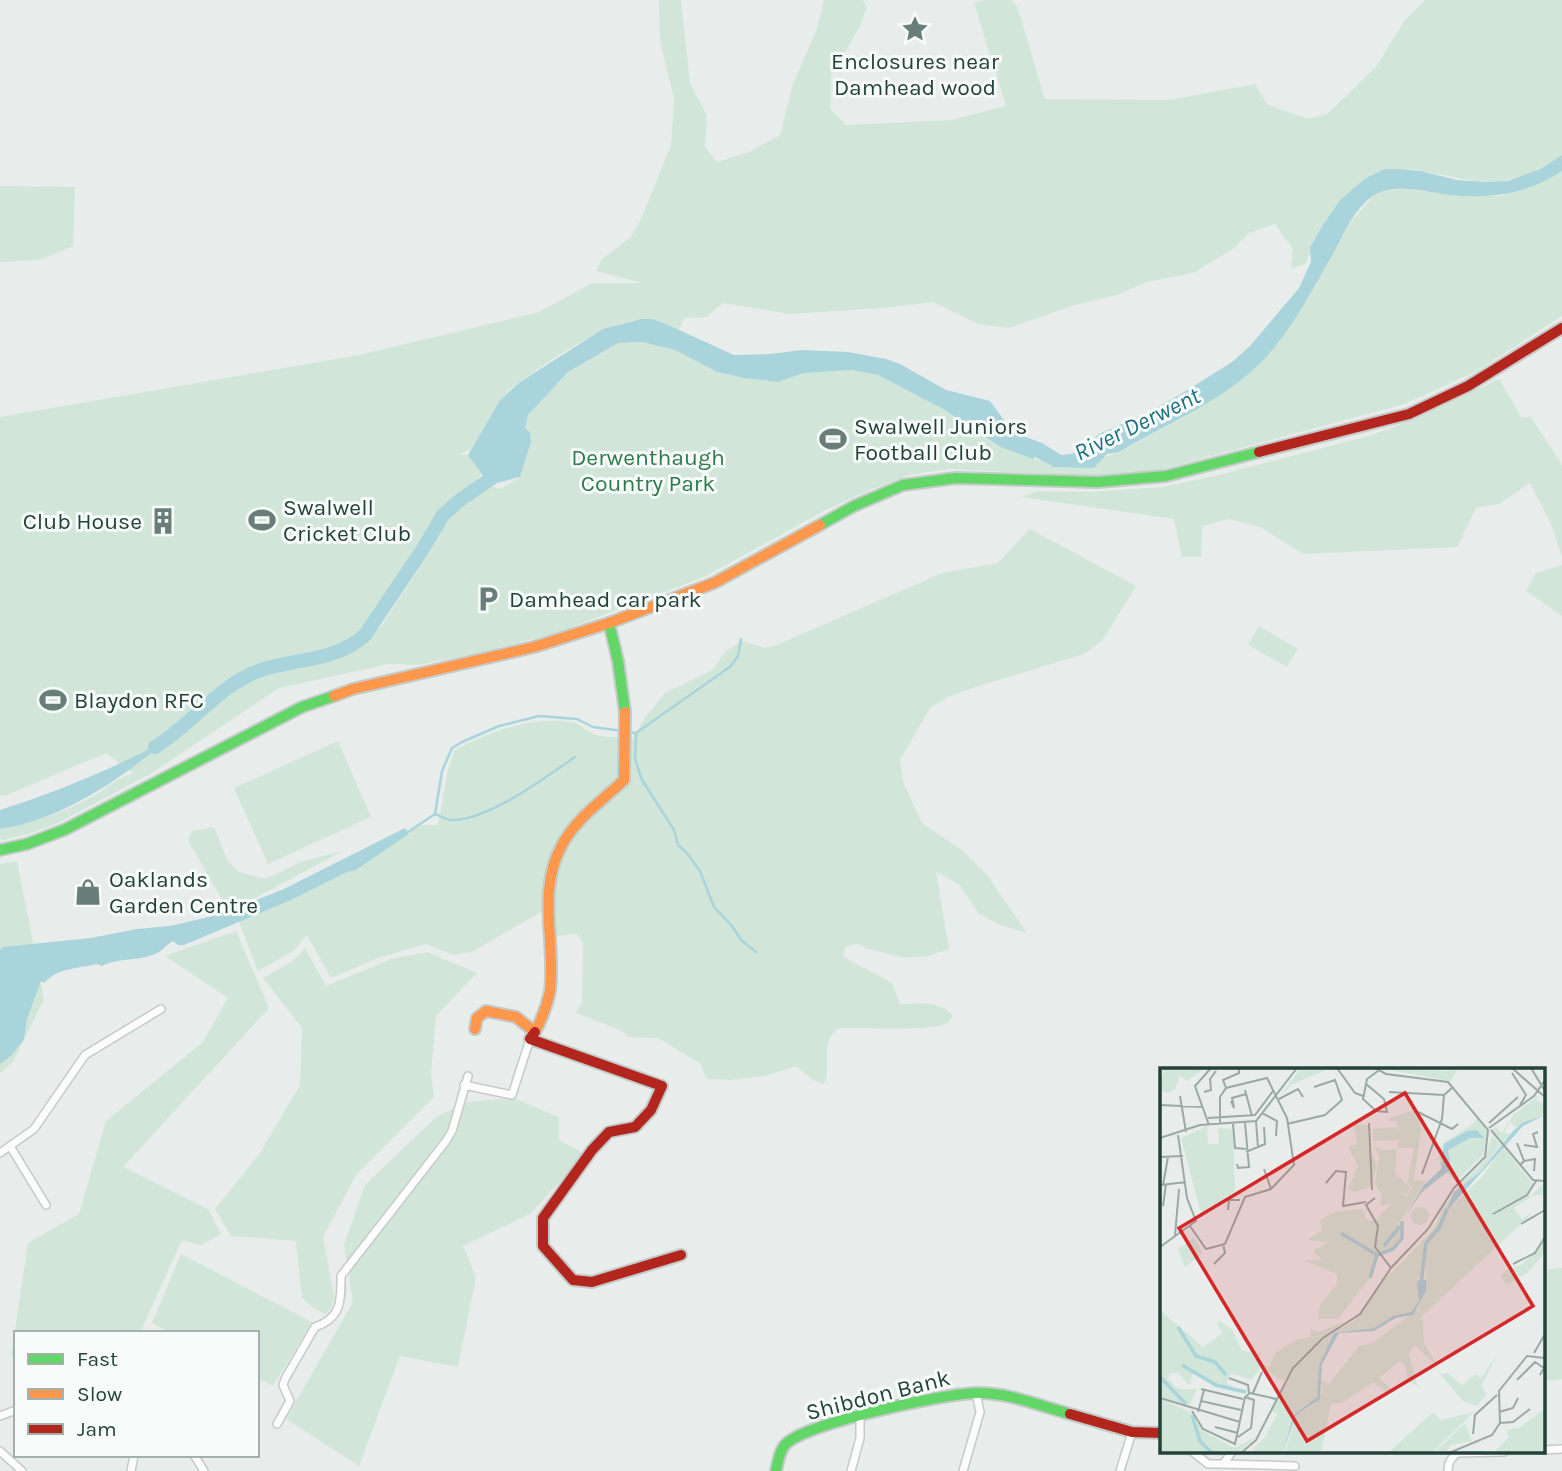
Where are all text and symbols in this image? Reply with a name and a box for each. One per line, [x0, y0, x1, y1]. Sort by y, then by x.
place icon: Enclosures near Damhead wood [900, 14, 930, 44]
place label: Enclosures near Damhead wood [831, 48, 1000, 101]
water label: River Derwent [1069, 381, 1205, 467]
place label: Swalwell Juniors Football Club [854, 413, 1027, 466]
sports icon: Swalwell Juniors Football Club [818, 424, 848, 454]
park label: Derwenthaugh Country Park [571, 444, 725, 497]
place label: Swalwell Cricket Club [283, 494, 411, 547]
sports icon: Swalwell Cricket Club [247, 505, 277, 535]
building icon: Club House [148, 506, 178, 536]
place label: Club House [23, 508, 142, 535]
parking icon: Damhead car park [473, 584, 503, 614]
place label: Damhead car park [509, 586, 702, 613]
sports icon: Blaydon RFC [38, 685, 68, 715]
place label: Blaydon RFC [74, 687, 204, 714]
place label: Oaklands Garden Centre [109, 866, 258, 919]
shop icon: Oaklands Garden Centre [73, 877, 103, 907]
inset map [1160, 1068, 1544, 1454]
legend [14, 1331, 259, 1457]
text: Fast [77, 1347, 118, 1371]
street label: Shibdon Bank [803, 1364, 953, 1426]
text: Slow [77, 1382, 122, 1406]
text: Jam [77, 1417, 117, 1441]

